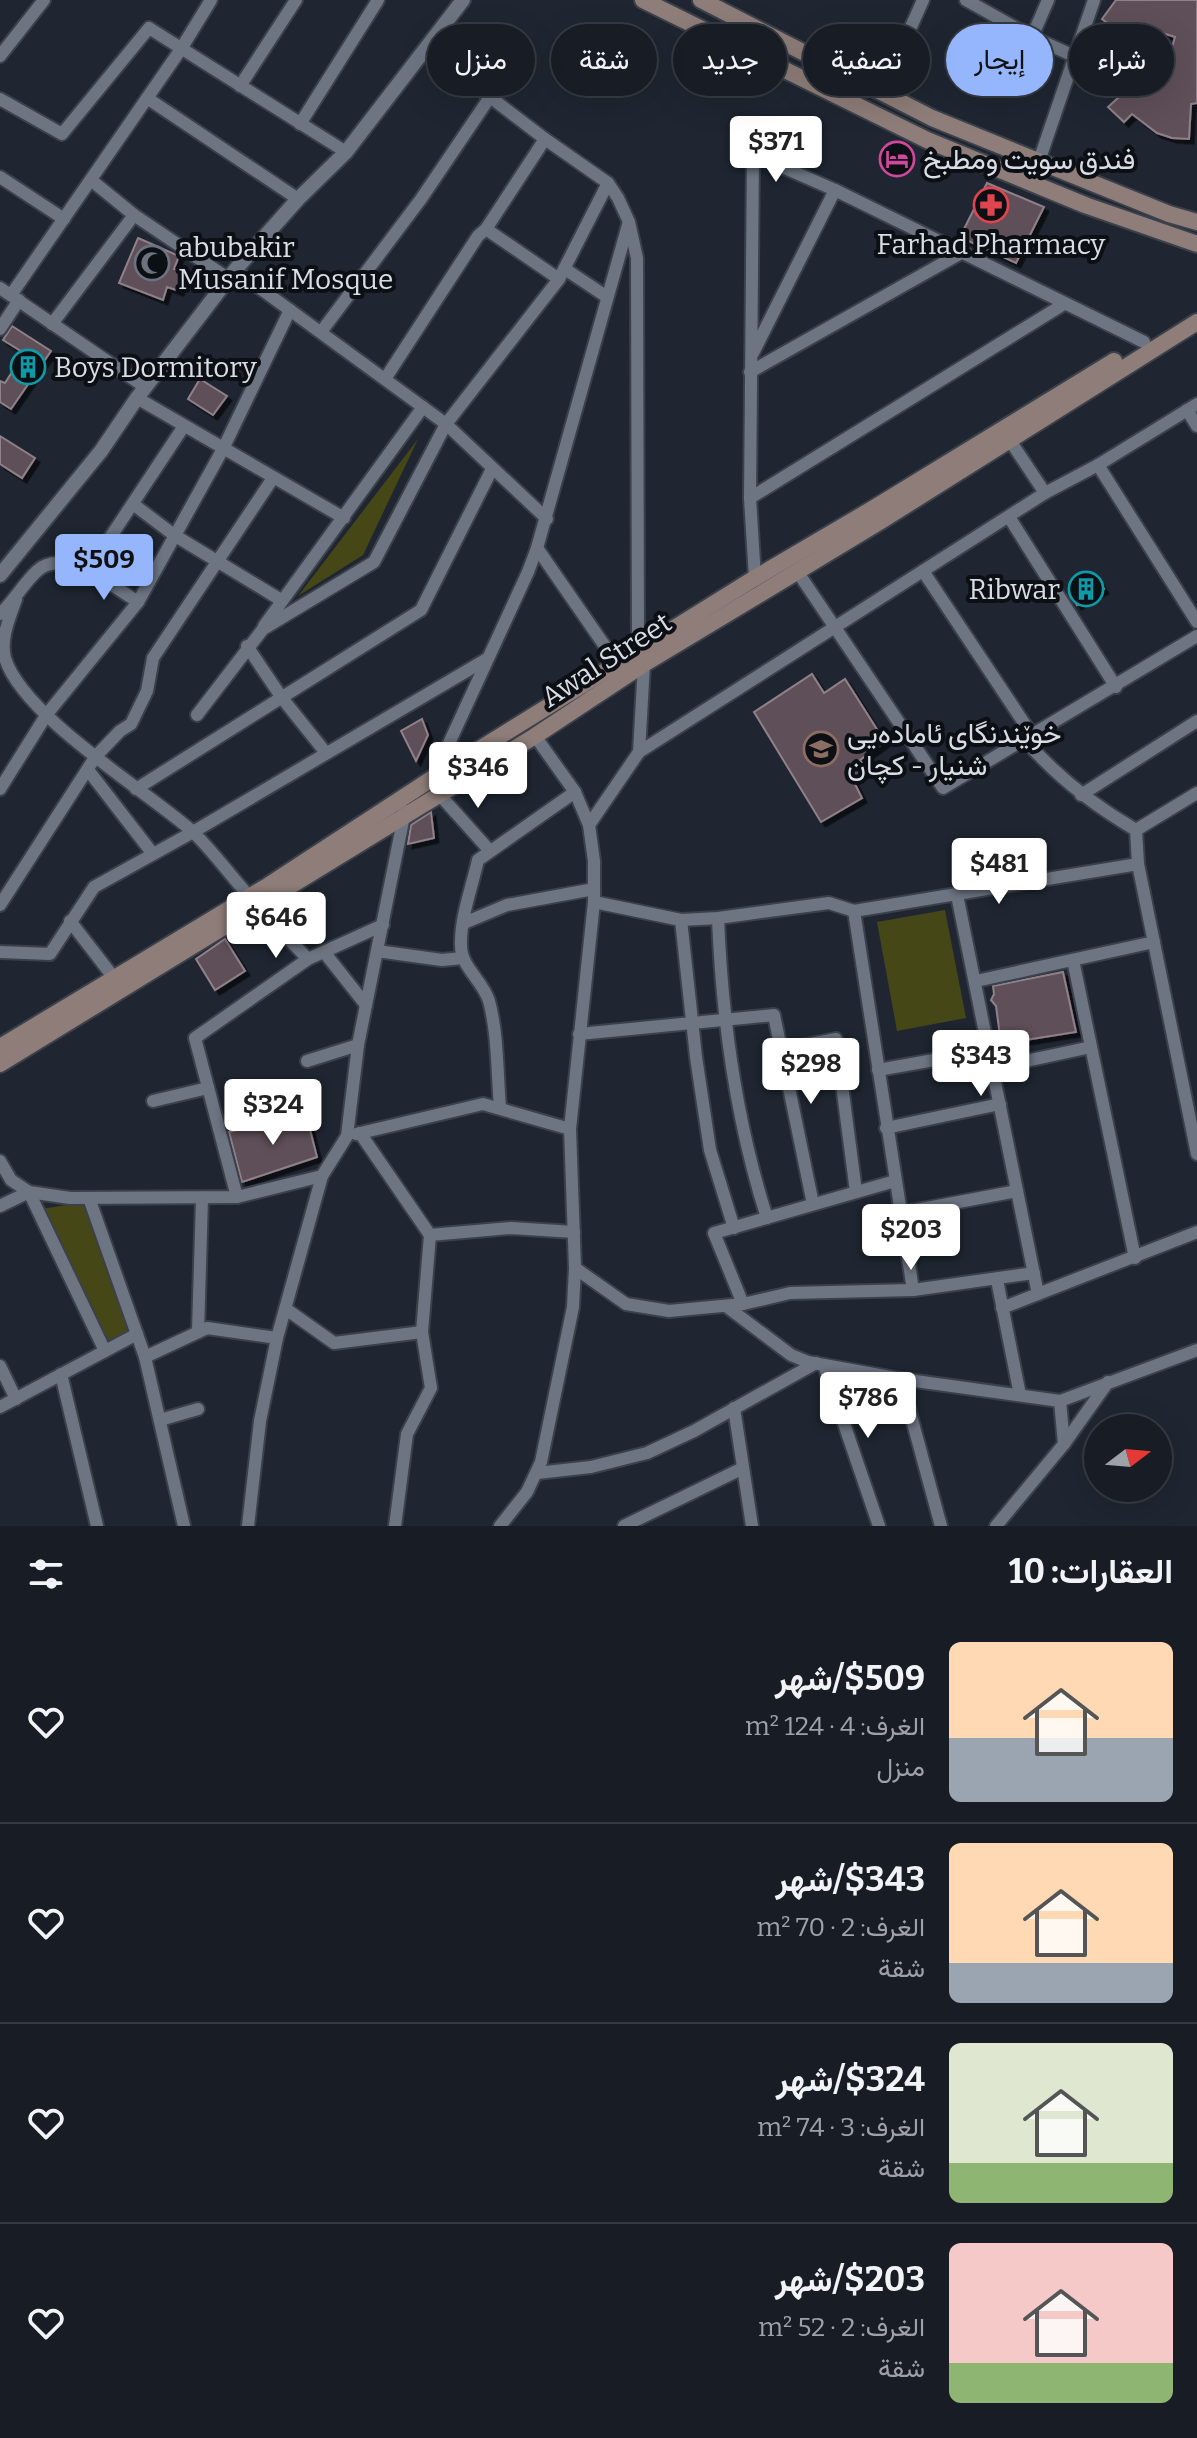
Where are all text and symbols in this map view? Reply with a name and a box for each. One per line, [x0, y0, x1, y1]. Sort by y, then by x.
chip: منزل [427, 24, 535, 96]
chip: شقة [551, 24, 657, 96]
chip: جديد [673, 24, 787, 96]
chip: تصفية [803, 24, 930, 96]
chip: إيجار [946, 24, 1053, 96]
chip: شراء [1069, 24, 1174, 96]
pin: $371 [729, 116, 823, 184]
text: $371 [748, 126, 804, 157]
hotel icon: فندق سويت ومطبخ [878, 140, 916, 178]
place label: فندق سويت ومطبخ [923, 143, 1135, 179]
pharmacy icon: Farhad Pharmacy [972, 186, 1010, 224]
place label: Farhad Pharmacy [877, 228, 1106, 261]
place label: abubakir Musanif Mosque [178, 231, 393, 296]
mosque icon: abubakir Musanif Mosque [133, 244, 171, 282]
building icon: Boys Dormitory [9, 348, 47, 386]
place label: Boys Dormitory [54, 351, 257, 384]
pin: $509 [57, 534, 151, 602]
text: $509 [73, 544, 135, 575]
building icon: Ribwar [1067, 570, 1105, 608]
place label: Ribwar [968, 573, 1060, 606]
street label: Awal Street [535, 606, 677, 714]
place label: خوێندنگای ئامادەیی شنیار - کچان [847, 717, 1062, 784]
school or university icon: خوێندنگای ئامادەیی شنیار - کچان [802, 730, 840, 768]
pin: $346 [431, 742, 525, 810]
text: $346 [447, 752, 509, 783]
pin: $481 [952, 838, 1046, 906]
text: $481 [970, 848, 1028, 879]
pin: $646 [229, 892, 323, 960]
text: $646 [245, 902, 307, 933]
pin: $343 [934, 1030, 1028, 1098]
pin: $298 [764, 1038, 858, 1106]
text: $343 [950, 1040, 1012, 1071]
text: $298 [780, 1048, 842, 1079]
pin: $324 [226, 1079, 320, 1147]
text: $324 [242, 1089, 304, 1120]
pin: $203 [864, 1204, 958, 1272]
text: $203 [880, 1214, 942, 1245]
pin: $786 [821, 1372, 915, 1440]
text: $786 [838, 1382, 898, 1413]
north arrow [1084, 1414, 1172, 1502]
map controls [1084, 1414, 1172, 1502]
text: العقارات: 10 [1009, 1551, 1173, 1592]
icon: filters [24, 1552, 68, 1596]
text: $509/شهر [775, 1658, 925, 1699]
icon: home [1013, 1674, 1109, 1770]
icon: heart [24, 1700, 68, 1744]
text: الغرف: 4 · 124 m² [745, 1711, 925, 1742]
text: منزل [876, 1752, 925, 1783]
text: $343/شهر [776, 1859, 925, 1900]
icon: home [1013, 1875, 1109, 1971]
icon: heart [24, 1901, 68, 1945]
text: الغرف: 2 · 70 m² [757, 1912, 925, 1943]
text: شقة [878, 1953, 925, 1984]
text: $324/شهر [776, 2059, 925, 2100]
icon: home [1013, 2075, 1109, 2171]
icon: heart [24, 2101, 68, 2145]
text: الغرف: 3 · 74 m² [757, 2112, 925, 2143]
text: شقة [878, 2153, 925, 2184]
text: $203/شهر [775, 2259, 925, 2300]
icon: home [1013, 2275, 1109, 2371]
icon: heart [24, 2301, 68, 2345]
text: الغرف: 2 · 52 m² [758, 2312, 925, 2343]
text: شقة [878, 2353, 925, 2384]

